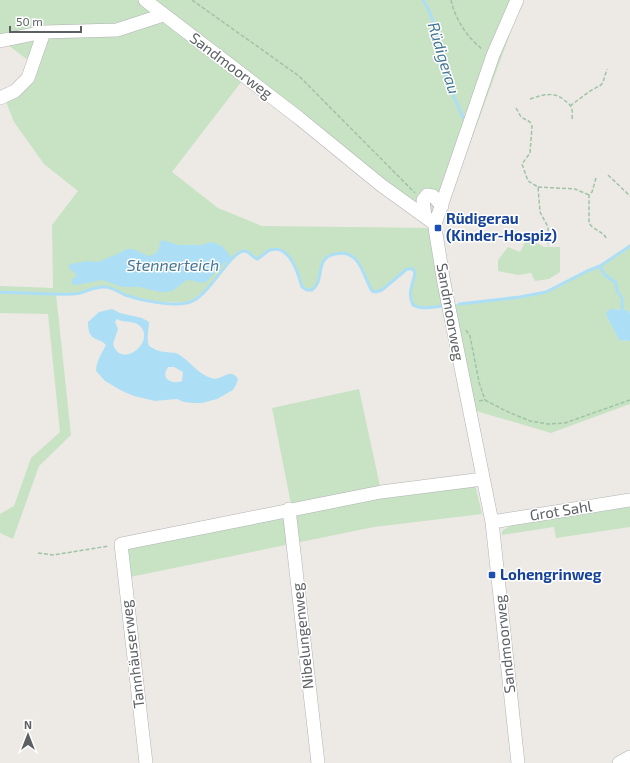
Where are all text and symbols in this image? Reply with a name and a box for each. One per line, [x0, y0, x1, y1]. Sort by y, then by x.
scale bar [10, 8, 81, 34]
text: 50 m [16, 14, 43, 28]
water label: Rüdigerau [425, 20, 464, 96]
street label: Sandmoorweg [187, 28, 277, 103]
place label: Rüdigerau (Kinder-Hospiz) [446, 209, 557, 244]
marker: Rüdigerau (Kinder-Hospiz) [433, 223, 443, 233]
water label: Stennerteich [127, 255, 219, 274]
street label: Sandmoorweg [434, 262, 469, 363]
street label: Grot Sahl [529, 496, 594, 524]
place label: Lohengrinweg [500, 565, 602, 583]
marker: Lohengrinweg [487, 570, 497, 580]
street label: Nibelungenweg [287, 582, 317, 690]
street label: Sandmoorweg [490, 593, 518, 694]
street label: Tannhäuserweg [116, 598, 148, 709]
north arrow [8, 715, 48, 755]
text: N [24, 718, 32, 731]

